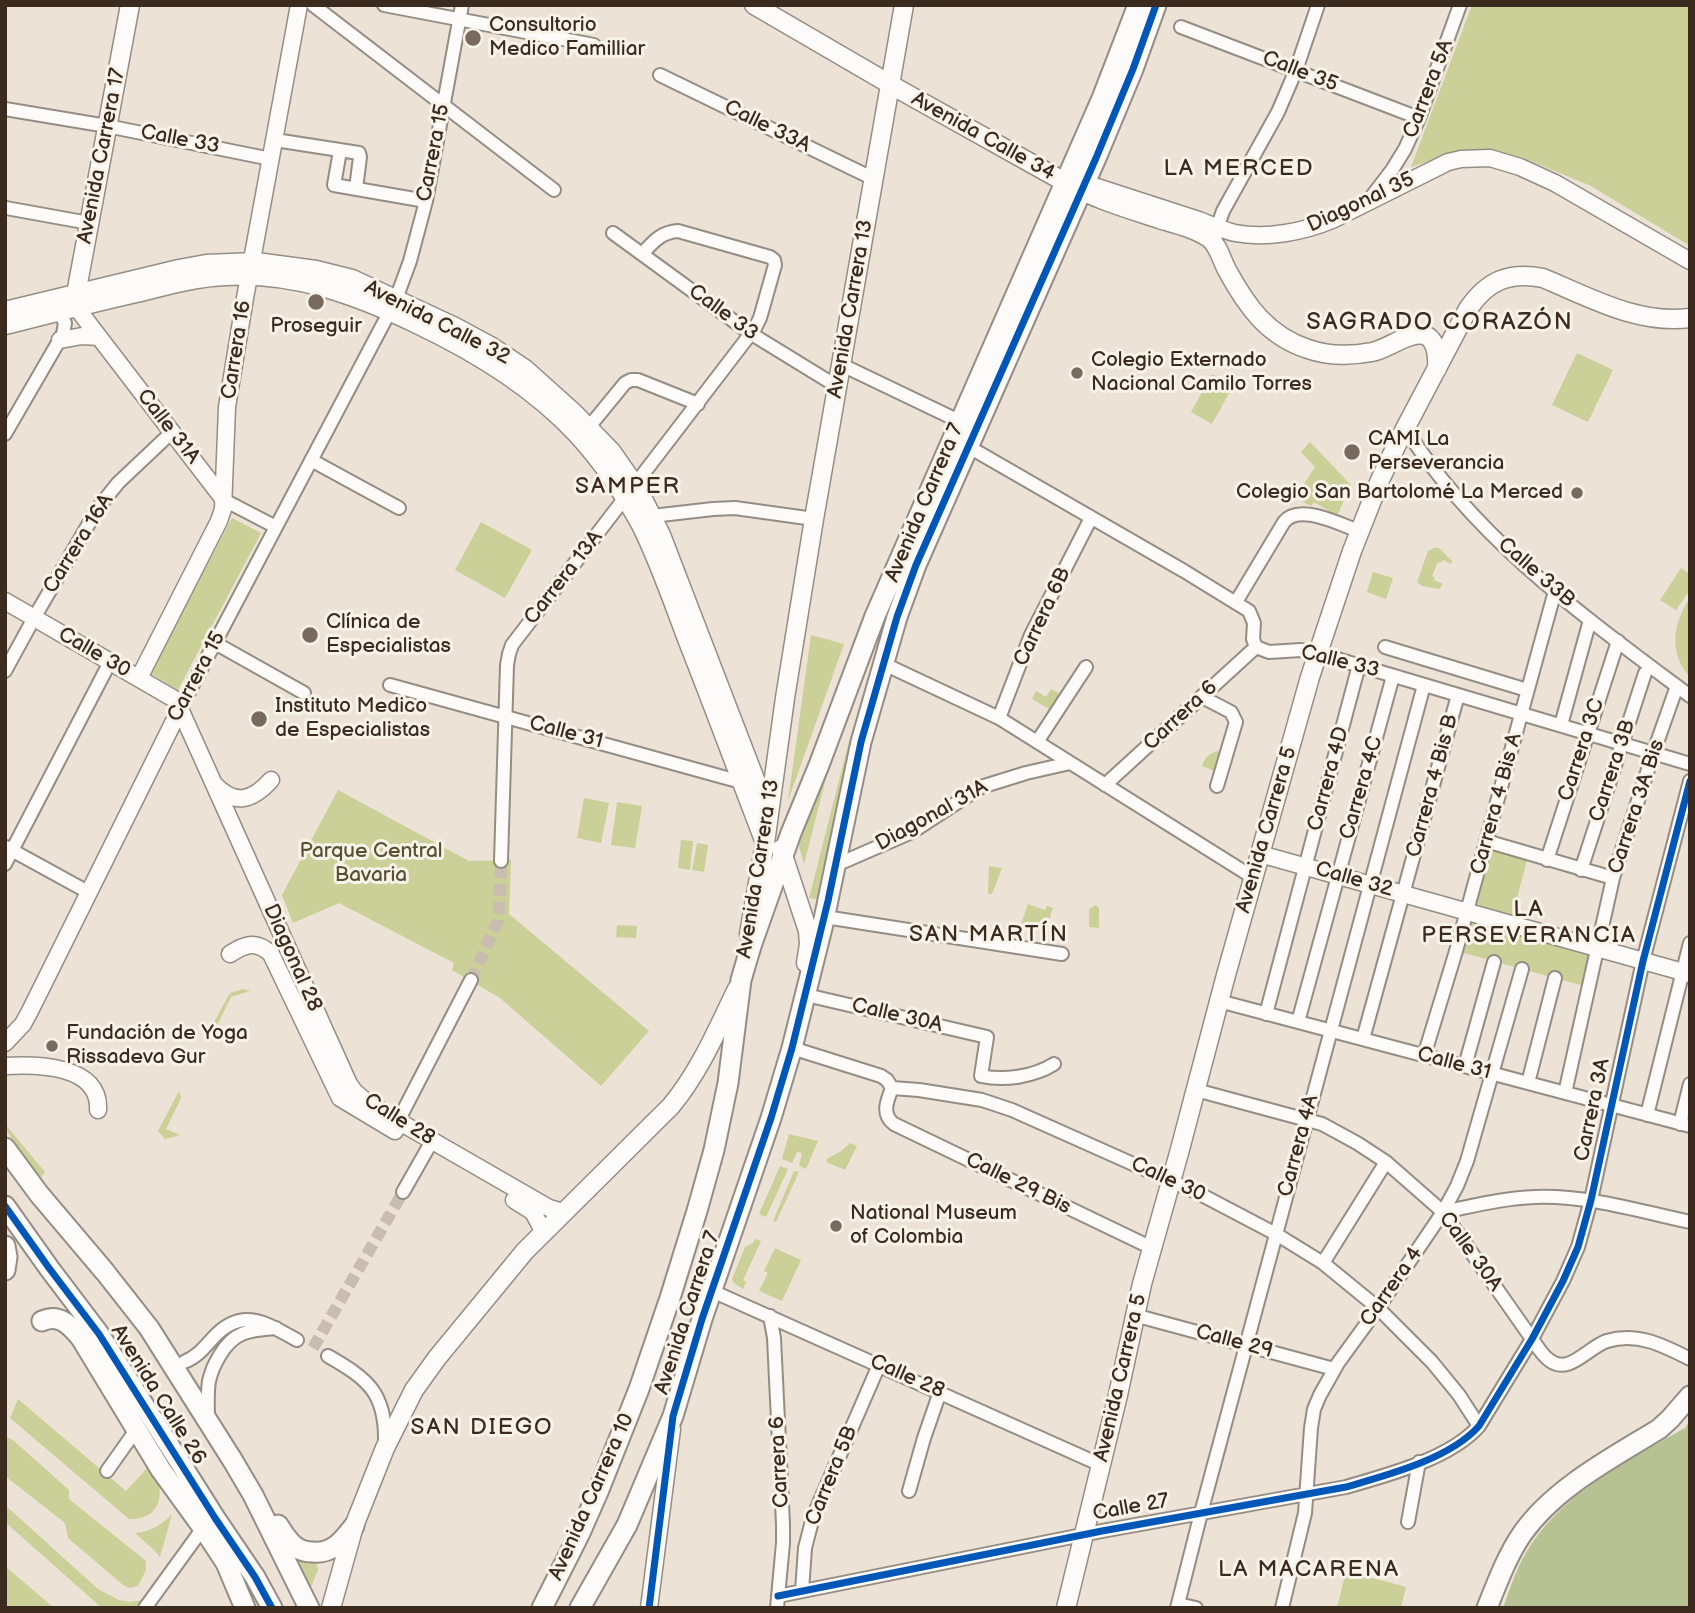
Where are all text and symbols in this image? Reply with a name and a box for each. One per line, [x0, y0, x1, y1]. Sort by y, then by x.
place label: Consultorio Medico Familliar [489, 13, 645, 63]
marker: Consultorio Medico Familliar [463, 28, 483, 48]
street label: Carrera 5A [1399, 36, 1459, 142]
street label: Calle 35 [1259, 46, 1341, 98]
street label: Avenida Carrera 17 [73, 66, 131, 246]
street label: Avenida Calle 34 [907, 87, 1059, 187]
street label: Calle 33A [720, 95, 814, 159]
street label: Carrera 15 [412, 102, 456, 204]
street label: Calle 33 [138, 120, 222, 160]
district label: LA MERCED [1165, 155, 1313, 183]
street label: Diagonal 35 [1303, 167, 1419, 239]
street label: Avenida Carrera 13 [823, 218, 879, 400]
street label: Avenida Calle 32 [360, 275, 514, 371]
street label: Calle 33 [683, 279, 763, 347]
marker: Proseguir [306, 292, 326, 312]
street label: Carrera 16 [217, 299, 257, 401]
district label: SAGRADO CORAZÓN [1308, 309, 1572, 337]
place label: Proseguir [270, 314, 362, 340]
place label: Colegio Externado Nacional Camilo Torres [1091, 348, 1312, 398]
marker: Colegio Externado Nacional Camilo Torres [1069, 365, 1085, 381]
street label: Calle 31A [131, 385, 205, 469]
street label: Avenida Carrera 7 [880, 420, 970, 586]
place label: CAMI La Perseverancia [1368, 427, 1504, 477]
marker: CAMI La Perseverancia [1342, 442, 1362, 462]
district label: SAMPER [576, 473, 680, 501]
place label: Colegio San Bartolomé La Merced [1236, 480, 1563, 506]
marker: Colegio San Bartolomé La Merced [1569, 485, 1585, 501]
street label: Carrera 16A [39, 490, 119, 598]
street label: Carrera 13A [519, 526, 609, 630]
street label: Calle 33B [1492, 533, 1580, 613]
street label: Carrera 6B [1009, 564, 1077, 670]
place label: Clínica de Especialistas [326, 610, 451, 660]
street label: Calle 30 [53, 622, 135, 684]
marker: Clínica de Especialistas [300, 625, 320, 645]
street label: Carrera 15 [163, 627, 231, 727]
street label: Calle 33 [1298, 640, 1382, 684]
street label: Carrera 6 [1139, 676, 1223, 756]
place label: Instituto Medico de Especialistas [275, 694, 430, 744]
street label: Carrera 3C [1554, 695, 1610, 805]
marker: Instituto Medico de Especialistas [249, 709, 269, 729]
street label: Calle 31 [526, 711, 606, 755]
street label: Carrera 4 Bis B [1402, 712, 1464, 860]
street label: Carrera 3B [1585, 717, 1641, 825]
street label: Carrera 4D [1303, 724, 1355, 834]
street label: Carrera 4 Bis A [1466, 731, 1528, 877]
street label: Carrera 4C [1335, 733, 1389, 843]
street label: Carrera 3A Bis [1603, 737, 1671, 877]
street label: Avenida Carrera 5 [1231, 744, 1303, 916]
street label: Diagonal 31A [872, 775, 992, 857]
street label: Avenida Carrera 13 [732, 778, 786, 960]
park label: Parque Central Bavaria [300, 839, 442, 889]
street label: Calle 32 [1312, 857, 1396, 903]
district label: LA PERSEVERANCIA [1423, 896, 1635, 950]
street label: Diagonal 28 [257, 900, 327, 1016]
district label: SAN MARTÍN [910, 921, 1068, 949]
street label: Calle 30A [849, 993, 945, 1039]
place label: Fundación de Yoga Rissadeva Gur [66, 1021, 248, 1071]
marker: Fundación de Yoga Rissadeva Gur [44, 1038, 60, 1054]
street label: Calle 31 [1414, 1042, 1494, 1086]
street label: Carrera 3A [1570, 1056, 1616, 1164]
street label: Calle 28 [359, 1088, 439, 1152]
street label: Carrera 4A [1273, 1092, 1325, 1200]
street label: Calle 29 Bis [961, 1148, 1075, 1220]
street label: Calle 30 [1127, 1152, 1209, 1208]
place label: National Museum of Colombia [850, 1201, 1017, 1251]
street label: Calle 30A [1433, 1207, 1507, 1297]
marker: National Museum of Colombia [828, 1218, 844, 1234]
street label: Avenida Carrera 7 [650, 1228, 726, 1398]
street label: Carrera 4 [1355, 1242, 1429, 1332]
street label: Avenida Carrera 5 [1089, 1292, 1153, 1464]
street label: Avenida Calle 26 [105, 1320, 211, 1470]
street label: Calle 29 [1193, 1320, 1275, 1364]
street label: Calle 28 [866, 1349, 948, 1405]
street label: Avenida Carrera 10 [544, 1410, 640, 1584]
district label: SAN DIEGO [412, 1414, 552, 1442]
street label: Carrera 6 [765, 1416, 795, 1508]
street label: Carrera 5B [801, 1423, 863, 1529]
street label: Calle 27 [1091, 1489, 1171, 1527]
district label: LA MACARENA [1219, 1556, 1399, 1584]

